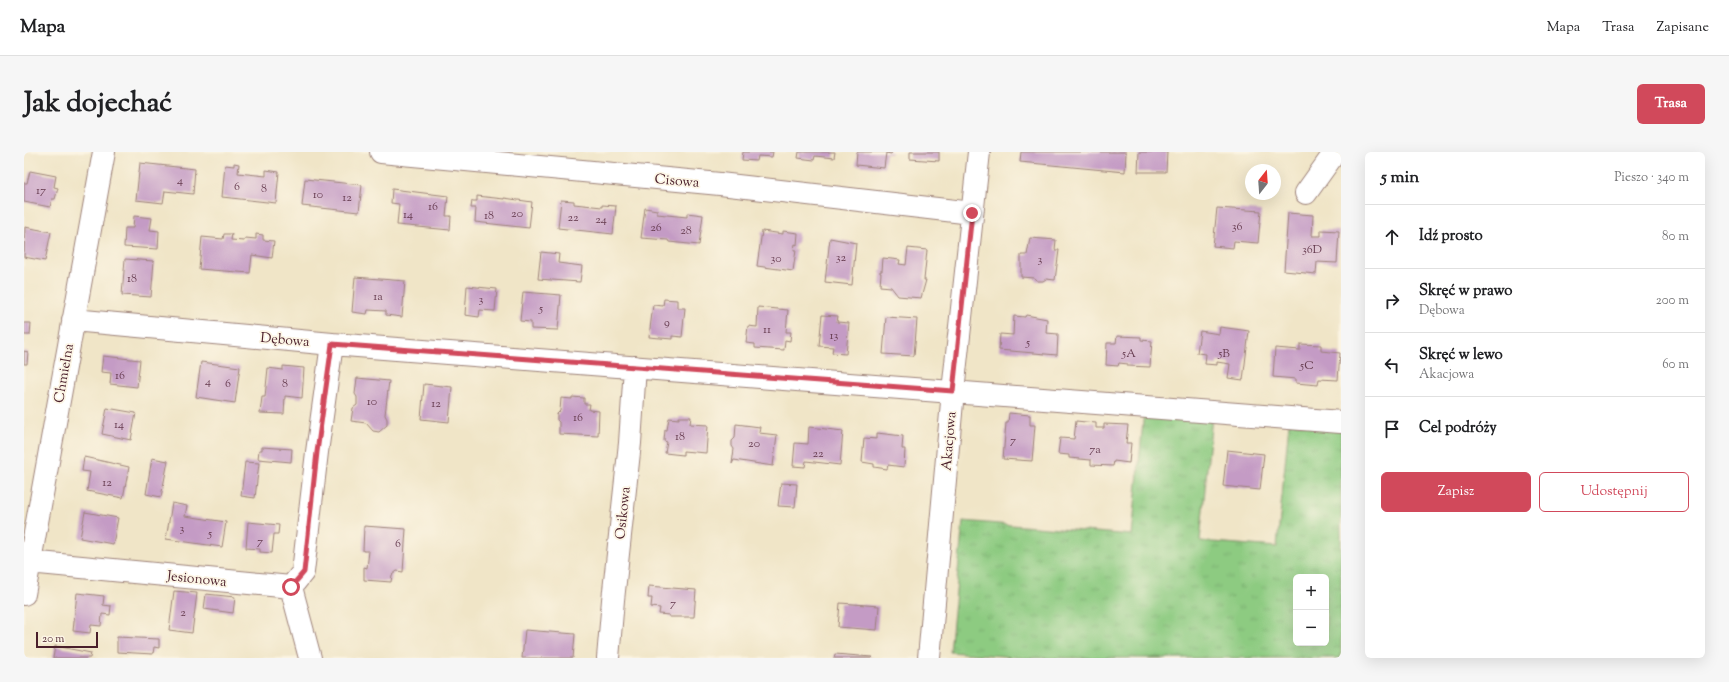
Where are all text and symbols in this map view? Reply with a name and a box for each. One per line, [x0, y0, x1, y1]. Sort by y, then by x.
text: Mapa [20, 14, 65, 41]
text: Mapa [1547, 18, 1580, 38]
text: Trasa [1602, 18, 1634, 38]
text: Zapisane [1656, 18, 1709, 38]
text: Jak dojechać [24, 84, 172, 124]
button: Trasa [1637, 84, 1705, 124]
north arrow [1245, 164, 1281, 200]
text: 5 min [1381, 166, 1419, 190]
text: Pieszo · 340 m [1614, 169, 1689, 187]
street label: Cisowa [654, 170, 701, 194]
house number: 4 [177, 172, 183, 190]
house number: 6 [234, 178, 240, 196]
house number: 8 [261, 180, 267, 198]
house number: 17 [36, 182, 46, 200]
house number: 10 [313, 186, 323, 204]
house number: 12 [342, 189, 352, 207]
house number: 16 [428, 198, 438, 216]
route end [963, 204, 981, 222]
house number: 20 [511, 205, 523, 223]
house number: 14 [403, 206, 413, 224]
house number: 18 [484, 207, 494, 225]
house number: 22 [567, 209, 579, 227]
house number: 24 [595, 211, 607, 229]
house number: 36 [1232, 218, 1242, 236]
house number: 26 [650, 219, 662, 237]
house number: 28 [680, 222, 692, 240]
icon: ahead [1381, 226, 1403, 248]
text: Idź prosto [1419, 226, 1483, 247]
text: 80 m [1662, 228, 1689, 246]
house number: 36D [1302, 241, 1322, 259]
house number: 32 [836, 249, 847, 267]
house number: 30 [770, 250, 782, 268]
house number: 3 [1038, 251, 1043, 269]
house number: 18 [127, 270, 137, 288]
text: Skręć w prawo [1419, 281, 1513, 302]
house number: 1a [373, 288, 383, 306]
icon: right [1381, 290, 1403, 312]
house number: 3 [479, 291, 484, 309]
text: 200 m [1656, 292, 1689, 310]
house number: 5 [538, 300, 543, 318]
text: Dębowa [1419, 302, 1465, 320]
house number: 9 [664, 314, 670, 332]
house number: 11 [763, 321, 771, 339]
house number: 13 [830, 327, 839, 345]
street label: Dębowa [259, 329, 311, 353]
house number: 5 [1025, 334, 1030, 352]
street label: Chmielna [50, 341, 80, 405]
house number: 5A [1121, 345, 1136, 363]
house number: 5B [1217, 345, 1230, 363]
text: Skręć w lewo [1419, 345, 1503, 366]
icon: left [1381, 354, 1403, 376]
text: 60 m [1662, 356, 1689, 374]
house number: 5C [1299, 357, 1314, 375]
text: Akacjowa [1419, 366, 1474, 384]
house number: 16 [115, 367, 125, 385]
house number: 4 [205, 373, 211, 391]
house number: 6 [225, 375, 231, 393]
house number: 8 [282, 375, 288, 393]
house number: 10 [367, 393, 377, 411]
house number: 12 [431, 395, 441, 413]
house number: 16 [573, 409, 583, 427]
street label: Akacjowa [937, 410, 963, 472]
house number: 14 [114, 416, 124, 434]
icon: arrive [1381, 418, 1403, 440]
text: Cel podróży [1419, 418, 1497, 439]
house number: 18 [675, 428, 685, 446]
house number: 7 [1010, 432, 1016, 450]
house number: 20 [748, 435, 760, 453]
house number: 7a [1089, 441, 1101, 459]
house number: 22 [812, 445, 824, 463]
button: Zapisz [1381, 472, 1531, 512]
button: Udostępnij [1539, 472, 1689, 512]
house number: 12 [102, 474, 112, 492]
street label: Osikowa [611, 485, 637, 541]
house number: 3 [180, 520, 185, 538]
house number: 5 [207, 525, 212, 543]
house number: 7 [257, 533, 263, 551]
house number: 6 [395, 535, 401, 553]
street label: Jesionowa [165, 567, 228, 593]
map controls [1293, 574, 1329, 646]
button: + [1293, 574, 1329, 610]
route start [282, 578, 300, 596]
house number: 7 [670, 595, 676, 613]
house number: 2 [180, 604, 186, 622]
button: − [1293, 610, 1329, 646]
scale bar [36, 630, 98, 649]
text: 20 m [42, 631, 64, 647]

